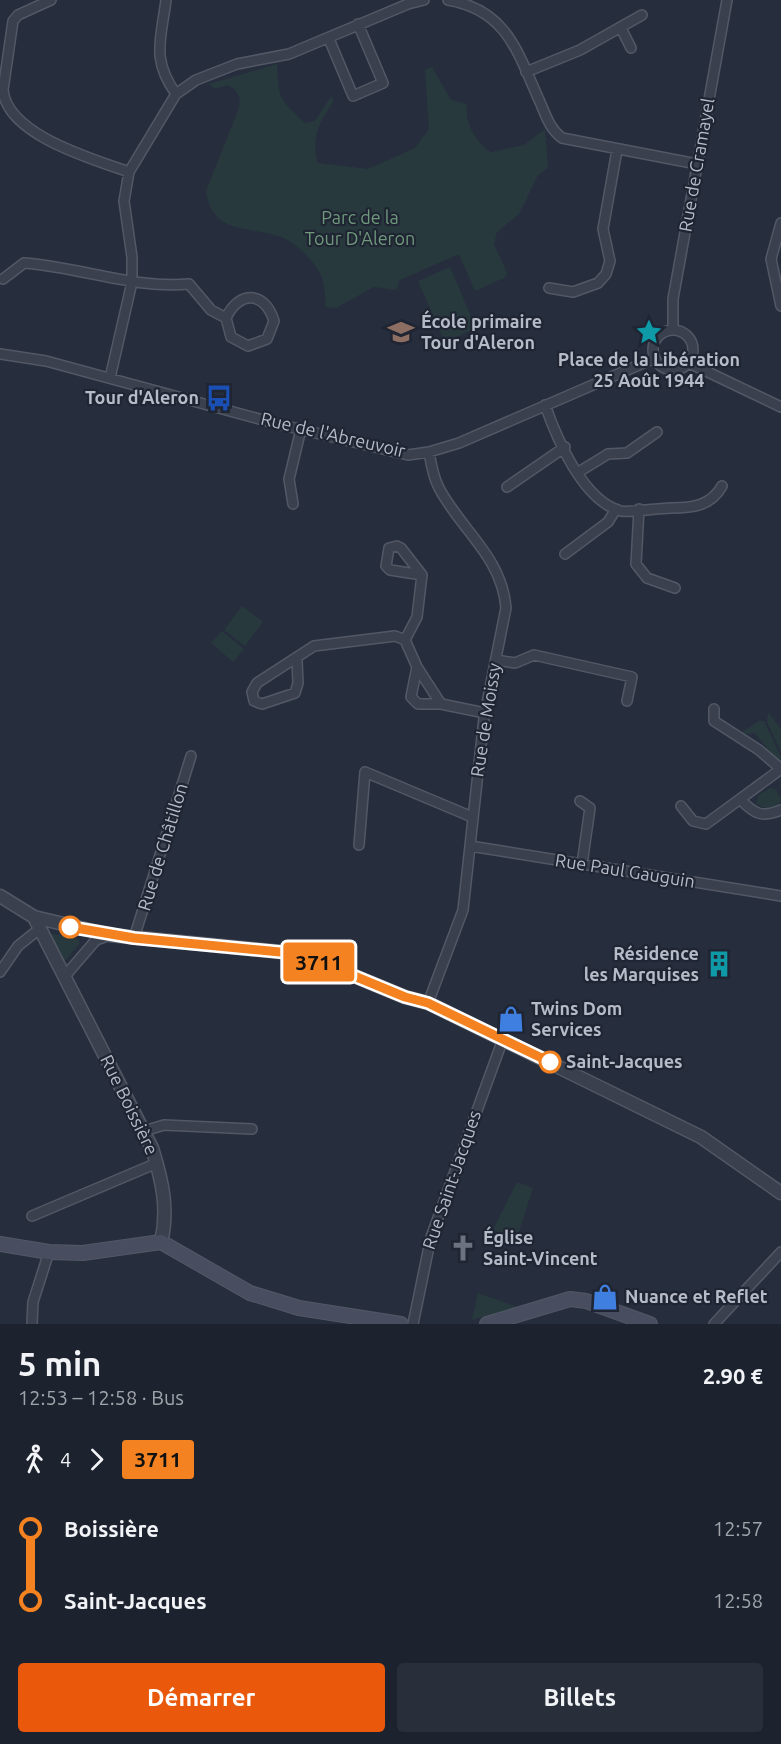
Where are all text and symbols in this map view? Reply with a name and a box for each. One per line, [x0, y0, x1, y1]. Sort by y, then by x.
street label: Rue de Cramayel [674, 96, 718, 233]
park label: Parc de la Tour D'Aleron [305, 207, 415, 248]
place label: École primaire Tour d'Aleron [421, 310, 542, 352]
school or university icon: École primaire Tour d'Aleron [386, 317, 416, 347]
place icon: Place de la Libération 25 Août 1944 [634, 317, 664, 347]
place label: Place de la Libération 25 Août 1944 [558, 349, 740, 390]
bus stop icon: Tour d'Aleron [204, 383, 234, 413]
place label: Tour d'Aleron [85, 387, 199, 407]
street label: Rue de l'Abreuvoir [259, 408, 408, 460]
street label: Rue de Moissy [466, 661, 504, 778]
street label: Rue de Châtillon [133, 780, 191, 913]
street label: Rue Paul Gauguin [554, 849, 696, 891]
unlabelled marker [59, 916, 81, 938]
line badge: 3711 [277, 942, 361, 982]
place label: Résidence les Marquises [584, 943, 699, 984]
building icon: Résidence les Marquises [704, 949, 734, 979]
text: 3711 [295, 950, 343, 974]
place label: Twins Dom Services [531, 998, 622, 1039]
shop icon: Twins Dom Services [496, 1004, 526, 1034]
street label: Rue Boissière [97, 1051, 163, 1158]
marker: Saint-Jacques [539, 1051, 561, 1073]
place label: Saint-Jacques [566, 1051, 683, 1071]
street label: Rue Saint-Jacques [418, 1108, 484, 1252]
place label: Église Saint-Vincent [483, 1226, 598, 1268]
church icon: Église Saint-Vincent [448, 1233, 478, 1263]
shop icon: Nuance et Reflet [590, 1282, 620, 1312]
place label: Nuance et Reflet [625, 1286, 768, 1306]
text: 5 min [18, 1345, 101, 1382]
text: 2.90 € [703, 1363, 763, 1388]
text: 12:53 – 12:58 · Bus [18, 1386, 184, 1409]
icon: walk [18, 1443, 51, 1476]
icon: forward [80, 1443, 113, 1476]
text: 3711 [134, 1447, 182, 1471]
text: 4 [60, 1448, 71, 1471]
text: Boissière [64, 1516, 159, 1541]
text: 12:57 [713, 1517, 763, 1540]
text: Saint-Jacques [64, 1588, 207, 1613]
text: 12:58 [713, 1589, 763, 1612]
button: Démarrer [18, 1663, 385, 1732]
button: Billets [397, 1663, 763, 1732]

